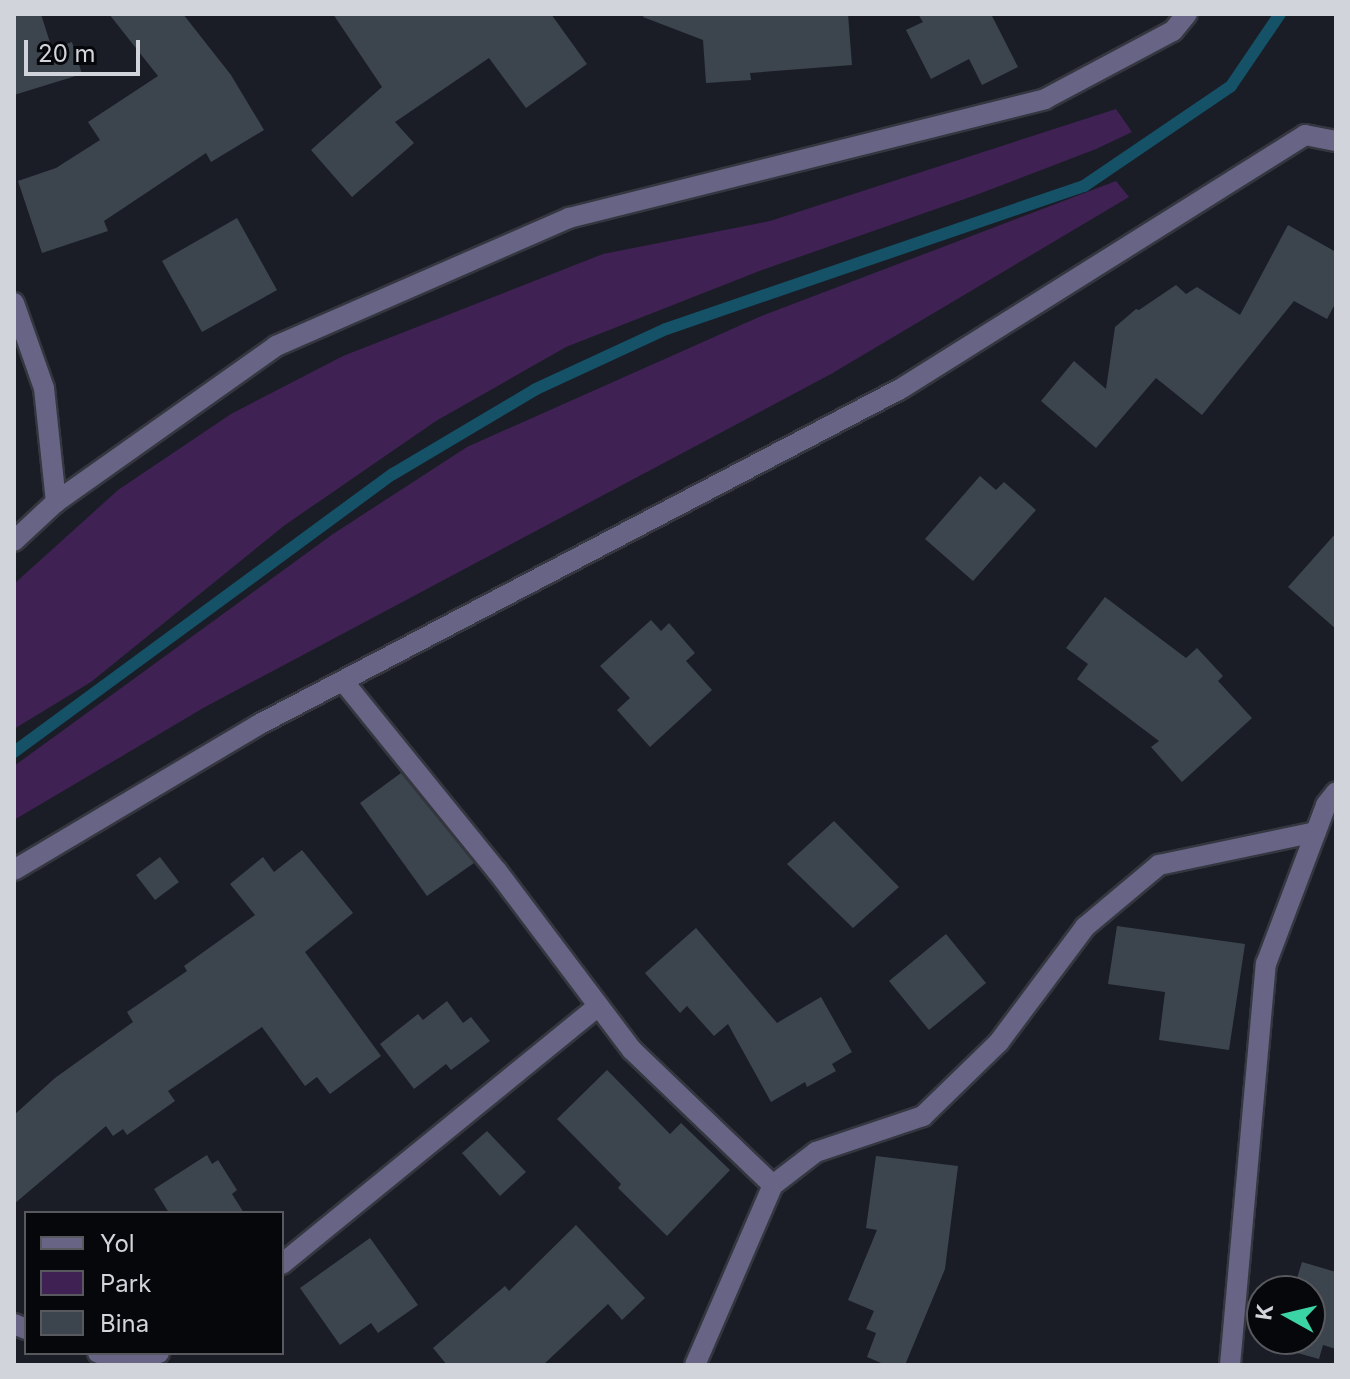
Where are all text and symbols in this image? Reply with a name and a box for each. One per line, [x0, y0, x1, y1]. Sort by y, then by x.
scale bar [28, 24, 144, 74]
text: 20 m [38, 39, 96, 68]
legend [24, 1211, 284, 1355]
text: Yol [100, 1229, 135, 1258]
text: Park [100, 1269, 151, 1298]
north arrow [1246, 1275, 1326, 1355]
text: K [1250, 1302, 1278, 1322]
text: Bina [100, 1309, 149, 1338]

